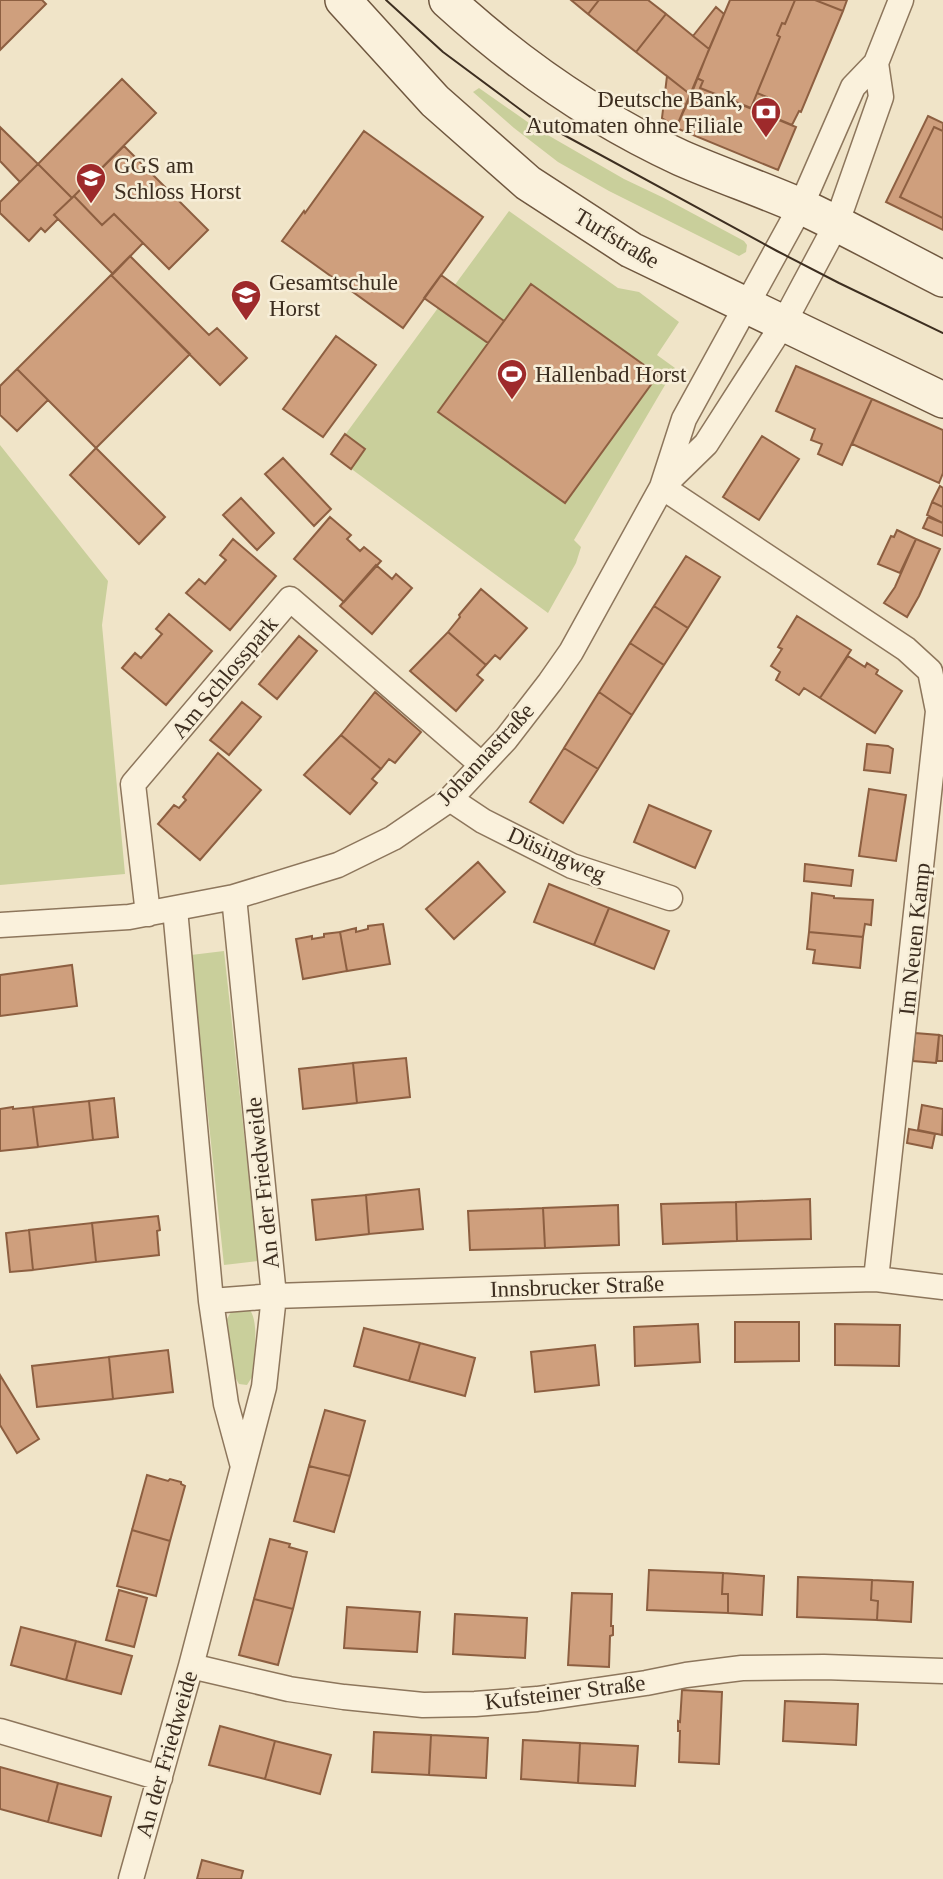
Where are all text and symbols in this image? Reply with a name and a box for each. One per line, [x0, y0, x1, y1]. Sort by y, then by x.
place label: Deutsche Bank, Automaten ohne Filiale [526, 87, 743, 138]
bank icon: Deutsche Bank, Automaten ohne Filiale [749, 95, 783, 139]
place label: GGS am Schloss Horst [114, 153, 242, 204]
school or university icon: GGS am Schloss Horst [74, 161, 108, 205]
street label: Turfstraße [570, 203, 664, 274]
place label: Gesamtschule Horst [269, 270, 398, 321]
school or university icon: Gesamtschule Horst [229, 278, 263, 322]
sports icon: Hallenbad Horst [495, 357, 529, 401]
place label: Hallenbad Horst [535, 362, 687, 387]
street label: Am Schlosspark [166, 611, 283, 743]
street label: Johannastraße [432, 698, 539, 811]
street label: Düsingweg [504, 822, 610, 887]
street label: Im Neuen Kamp [894, 862, 935, 1017]
street label: An der Friedweide [241, 1096, 284, 1270]
street label: Innsbrucker Straße [489, 1271, 665, 1302]
street label: An der Friedweide [131, 1668, 202, 1840]
street label: Kufsteiner Straße [483, 1670, 647, 1715]

